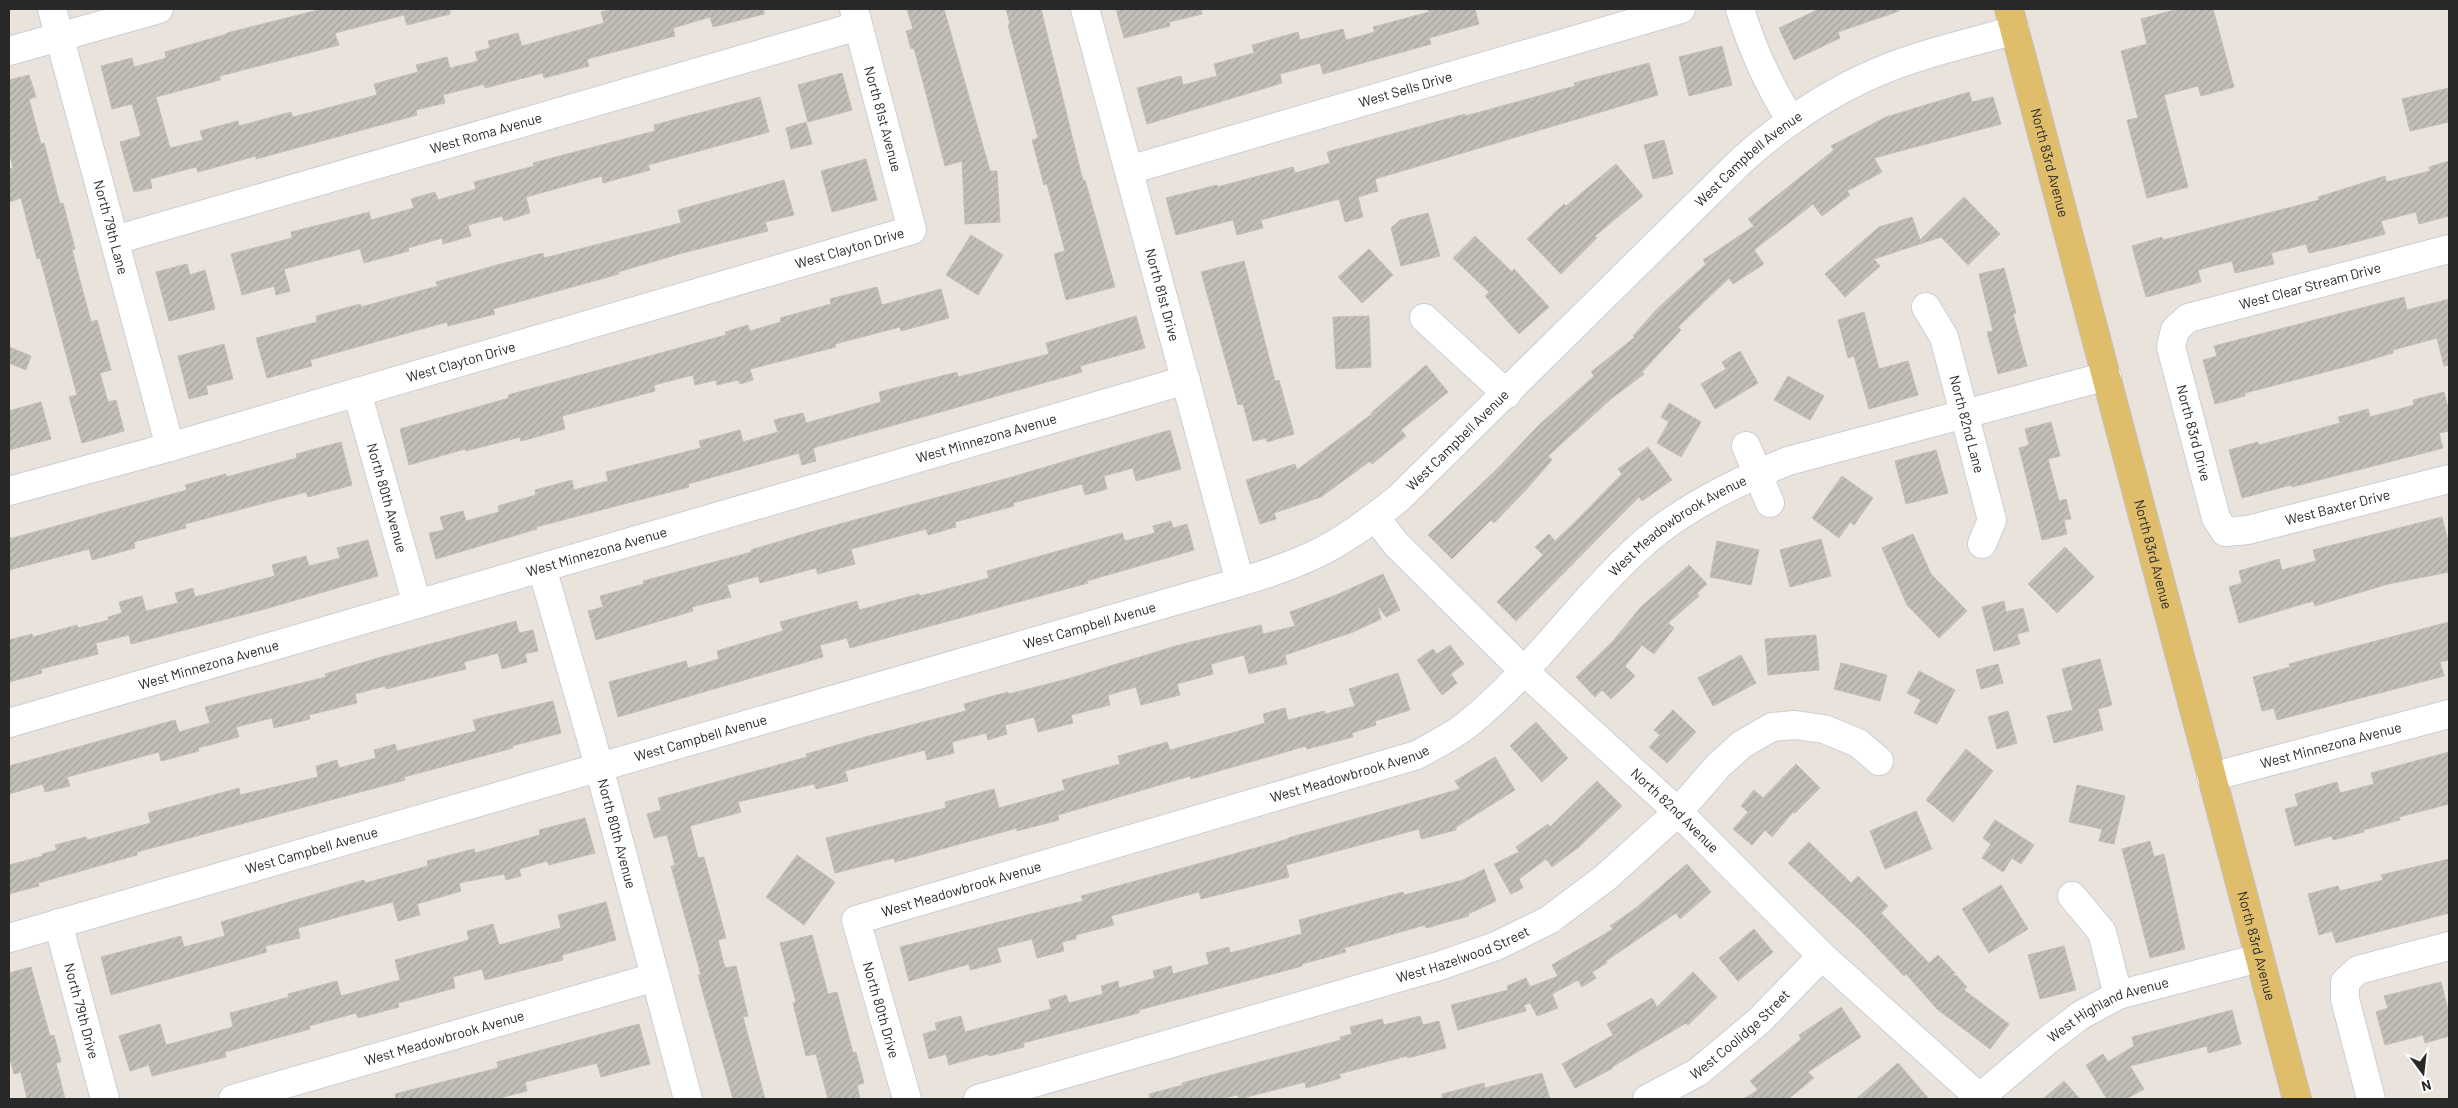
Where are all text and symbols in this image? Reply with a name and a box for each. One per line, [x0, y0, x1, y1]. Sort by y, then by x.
street label: North 81st Avenue [861, 64, 906, 174]
street label: West Sells Drive [1357, 67, 1454, 111]
street label: North 83rd Avenue [2028, 106, 2073, 219]
street label: West Campbell Avenue [1691, 107, 1805, 210]
street label: West Roma Avenue [428, 108, 544, 157]
street label: North 79th Lane [90, 178, 132, 276]
street label: West Clayton Drive [793, 224, 906, 272]
street label: North 81st Drive [1142, 246, 1183, 343]
street label: West Clear Stream Drive [2237, 258, 2383, 313]
street label: West Clayton Drive [404, 337, 517, 385]
street label: North 82nd Lane [1946, 373, 1988, 475]
street label: North 83rd Drive [2173, 383, 2215, 483]
street label: West Campbell Avenue [1402, 386, 1512, 494]
street label: West Minnezona Avenue [914, 409, 1058, 466]
street label: North 80th Avenue [364, 441, 411, 554]
street label: West Meadowbrook Avenue [1605, 471, 1749, 580]
street label: West Baxter Drive [2283, 485, 2392, 528]
street label: North 83rd Avenue [2131, 498, 2176, 611]
street label: West Minnezona Avenue [524, 523, 669, 580]
street label: West Campbell Avenue [1021, 598, 1158, 652]
street label: West Minnezona Avenue [136, 636, 281, 693]
street label: West Campbell Avenue [632, 710, 769, 765]
street label: West Minnezona Avenue [2258, 718, 2403, 772]
street label: West Meadowbrook Avenue [1268, 741, 1432, 806]
street label: North 82nd Avenue [1628, 764, 1723, 856]
street label: North 80th Avenue [594, 777, 640, 890]
street label: West Campbell Avenue [243, 823, 380, 877]
street label: West Meadowbrook Avenue [879, 857, 1043, 920]
street label: North 83rd Avenue [2234, 889, 2280, 1002]
street label: West Hazelwood Street [1394, 922, 1532, 986]
street label: North 80th Drive [860, 960, 903, 1060]
street label: North 79th Drive [61, 961, 103, 1061]
street label: West Highland Avenue [2044, 973, 2170, 1046]
street label: West Coolidge Street [1687, 985, 1793, 1083]
street label: West Meadowbrook Avenue [362, 1006, 526, 1069]
north arrow [2398, 1048, 2448, 1098]
text: N [2420, 1077, 2433, 1095]

